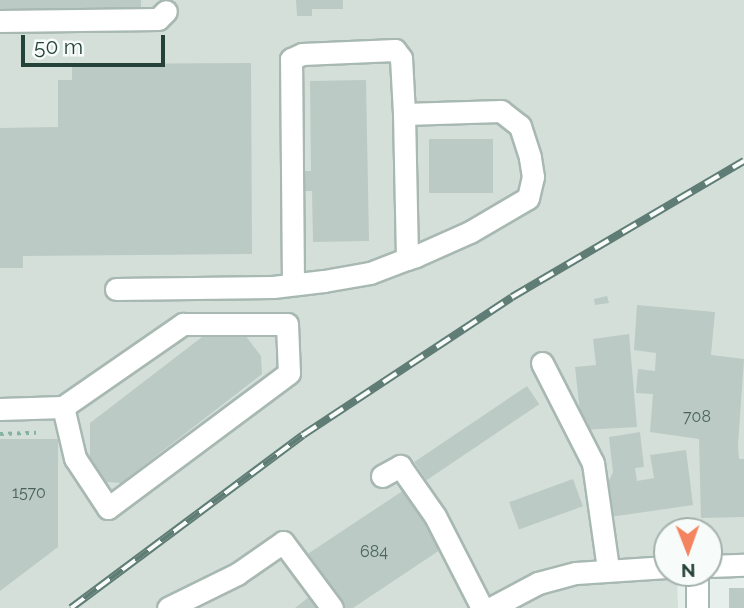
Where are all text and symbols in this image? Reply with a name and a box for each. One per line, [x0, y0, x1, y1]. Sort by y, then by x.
scale bar [24, 21, 168, 65]
text: 50 m [34, 34, 83, 59]
house number: 708 [683, 407, 711, 427]
house number: 1570 [12, 483, 46, 503]
north arrow [653, 517, 723, 587]
house number: 684 [360, 542, 388, 562]
text: N [681, 560, 696, 582]

